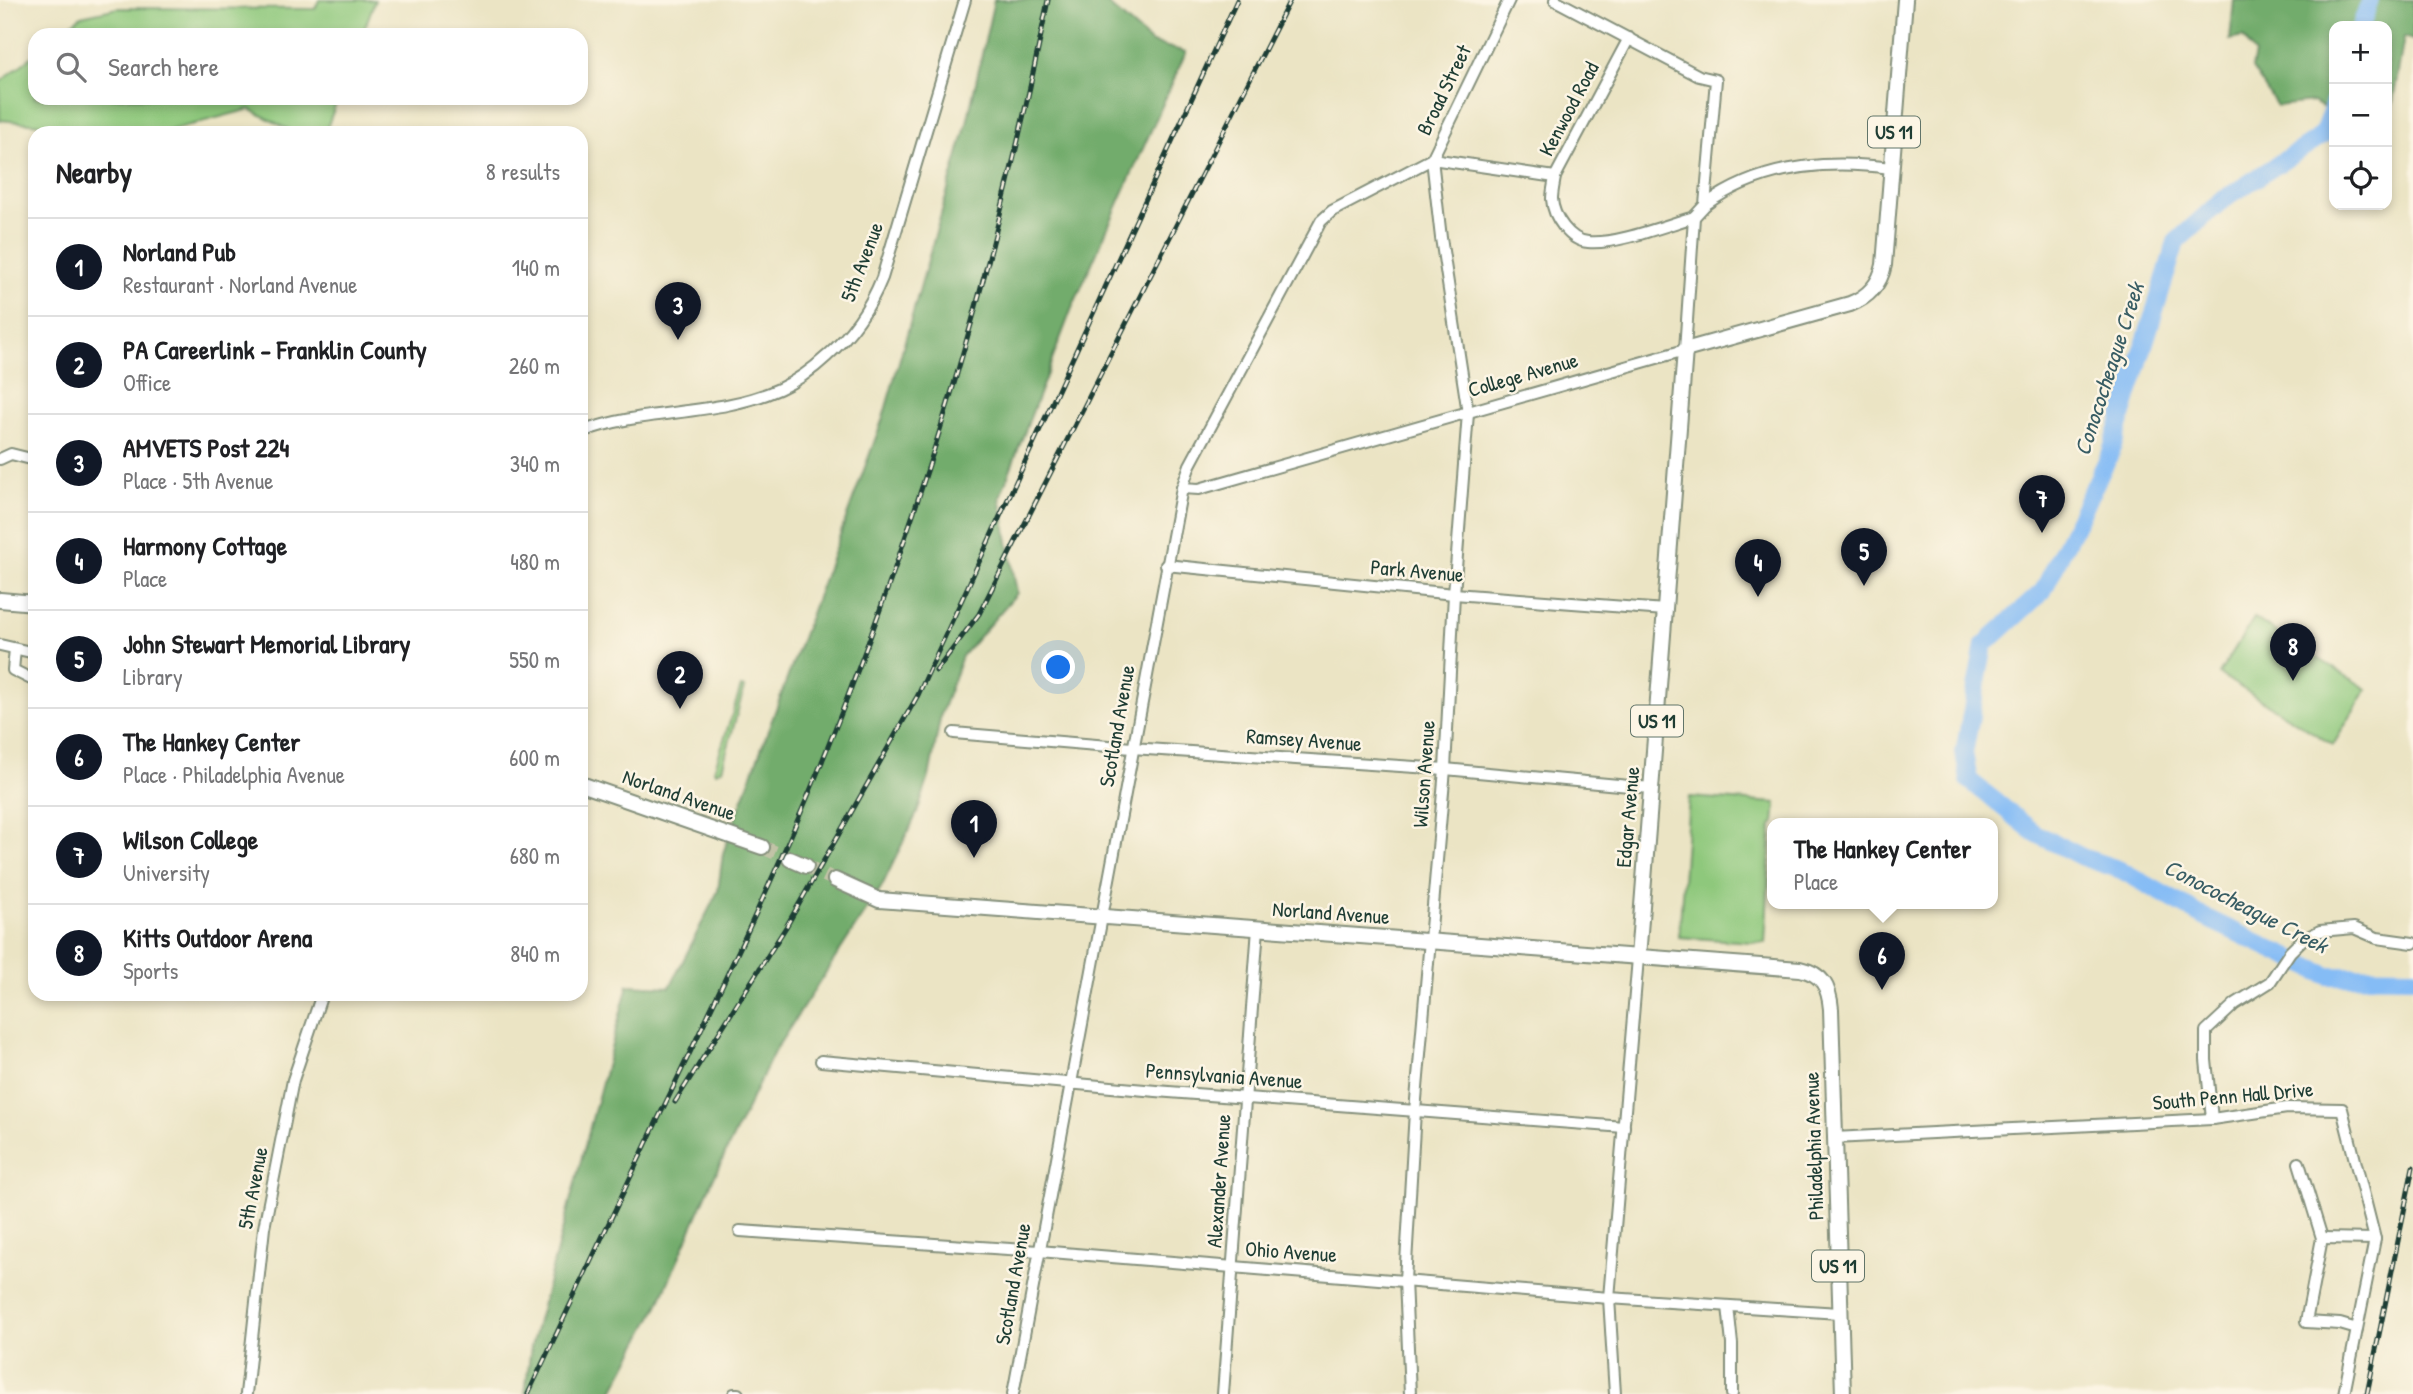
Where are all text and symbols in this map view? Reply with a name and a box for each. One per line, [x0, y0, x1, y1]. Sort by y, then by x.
map controls [2329, 21, 2392, 210]
button: + [2329, 21, 2392, 84]
search box [28, 28, 588, 105]
street label: Broad Street [1409, 39, 1478, 140]
icon: search [52, 48, 90, 86]
text: Search here [108, 49, 219, 84]
street label: Kenwood Road [1532, 57, 1606, 161]
button: − [2329, 84, 2392, 147]
road number: US 11 [1868, 116, 1920, 148]
button: locate [2329, 147, 2392, 210]
text: Nearby [56, 152, 132, 192]
text: 8 results [486, 156, 560, 187]
street label: 5th Avenue [833, 218, 890, 306]
text: Norland Pub [123, 234, 236, 269]
text: 1 [75, 252, 83, 283]
text: 140 m [512, 252, 560, 283]
text: Restaurant · Norland Avenue [123, 269, 357, 300]
water label: Conococheague Creek [2066, 276, 2153, 459]
pin: 3 [655, 282, 701, 340]
text: PA Careerlink - Franklin County [123, 332, 427, 367]
street label: College Avenue [1464, 345, 1581, 404]
text: 2 [74, 350, 84, 381]
text: 260 m [509, 350, 560, 381]
text: Office [123, 367, 171, 398]
text: AMVETS Post 224 [123, 430, 289, 465]
text: 3 [74, 448, 84, 479]
text: 340 m [510, 448, 560, 479]
text: Place · 5th Avenue [123, 465, 273, 496]
pin: 7 [2019, 475, 2065, 533]
text: Harmony Cottage [123, 528, 287, 563]
pin: 5 [1841, 528, 1887, 586]
pin: 4 [1735, 539, 1781, 597]
text: 4 [75, 546, 83, 577]
text: 480 m [510, 546, 560, 577]
street label: Park Avenue [1369, 552, 1465, 589]
text: Place [123, 563, 167, 594]
pin: 8 [2270, 623, 2316, 681]
text: John Stewart Memorial Library [123, 626, 410, 661]
text: 5 [74, 644, 84, 675]
text: 550 m [509, 644, 560, 675]
your location [1041, 650, 1075, 684]
pin: 2 [657, 651, 703, 709]
text: Library [123, 661, 183, 692]
street label: Scotland Avenue [1092, 663, 1141, 789]
road number: US 11 [1631, 706, 1683, 736]
street label: Wilson Avenue [1405, 719, 1442, 829]
street label: Ramsey Avenue [1245, 721, 1363, 758]
text: The Hankey Center [123, 724, 300, 759]
text: 6 [74, 742, 84, 773]
text: 600 m [509, 742, 560, 773]
text: Place · Philadelphia Avenue [123, 759, 345, 790]
street label: Norland Avenue [619, 762, 739, 827]
street label: Edgar Avenue [1609, 765, 1646, 869]
pin: 1 [951, 800, 997, 858]
popup [1767, 818, 1998, 909]
text: Wilson College [123, 822, 258, 857]
text: The Hankey Center [1794, 831, 1971, 866]
text: 7 [73, 840, 85, 871]
text: 680 m [510, 840, 560, 871]
water label: Conococheague Creek [2159, 851, 2335, 962]
text: University [123, 857, 210, 888]
text: Place [1794, 866, 1838, 897]
street label: Norland Avenue [1272, 894, 1391, 931]
text: Kitts Outdoor Arena [123, 920, 312, 955]
pin: 6 [1859, 932, 1905, 990]
text: 8 [74, 938, 84, 969]
text: 840 m [510, 938, 560, 969]
text: Sports [123, 955, 178, 986]
street label: Pennsylvania Avenue [1145, 1056, 1303, 1095]
street label: Philadelphia Avenue [1796, 1071, 1831, 1221]
street label: South Penn Hall Drive [2151, 1074, 2314, 1117]
street label: Alexander Avenue [1199, 1113, 1238, 1249]
street label: 5th Avenue [230, 1144, 275, 1231]
street label: Scotland Avenue [988, 1221, 1037, 1347]
street label: Ohio Avenue [1244, 1234, 1338, 1269]
road number: US 11 [1812, 1250, 1864, 1282]

